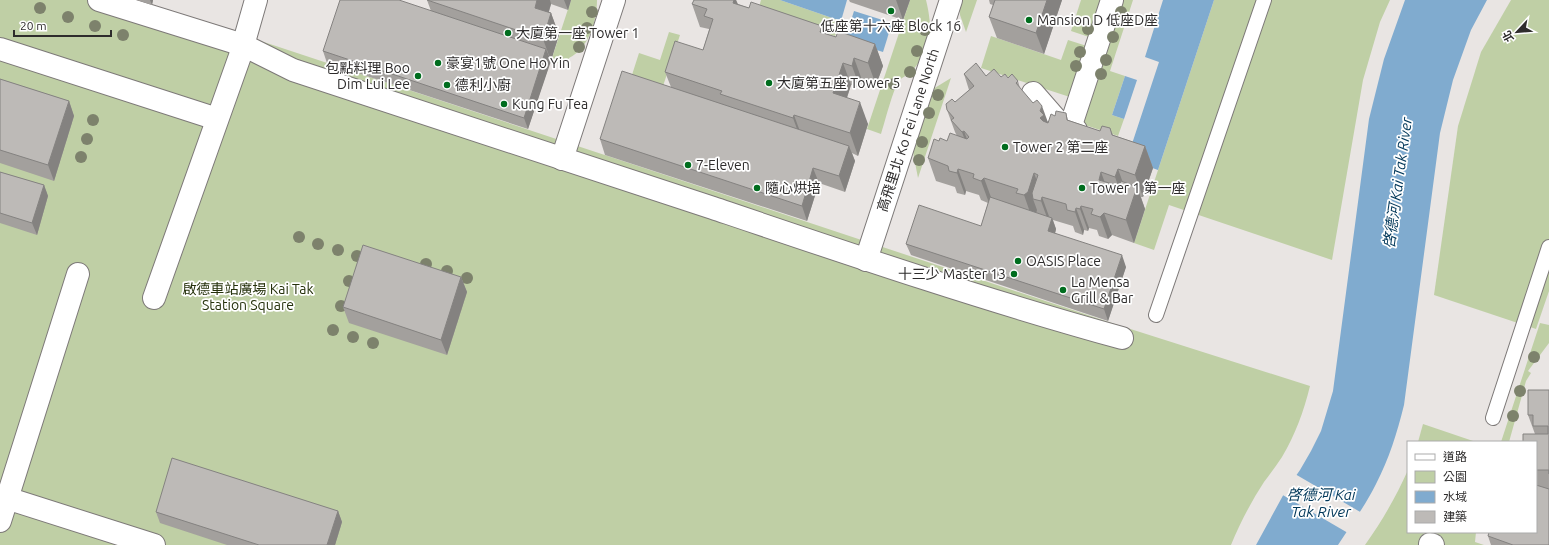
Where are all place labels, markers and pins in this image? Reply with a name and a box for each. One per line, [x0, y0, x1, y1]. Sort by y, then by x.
marker: 低座第十六座 Block 16 [886, 6, 896, 16]
place label: Mansion D 低座D座 [1037, 12, 1158, 28]
marker: Mansion D 低座D座 [1024, 15, 1034, 25]
place label: 低座第十六座 Block 16 [821, 18, 961, 34]
place label: 大廈第一座 Tower 1 [516, 25, 639, 41]
marker: 大廈第一座 Tower 1 [503, 28, 513, 38]
place label: 豪宴1號 One Ho Yin [446, 55, 570, 71]
marker: 豪宴1號 One Ho Yin [433, 58, 443, 68]
place label: 包點料理 Boo Dim Lui Lee [326, 60, 410, 92]
marker: 包點料理 Boo Dim Lui Lee [413, 71, 423, 81]
place label: 大廈第五座 Tower 5 [777, 75, 900, 91]
place label: 德利小廚 [455, 77, 511, 93]
marker: 大廈第五座 Tower 5 [764, 78, 774, 88]
marker: 德利小廚 [442, 80, 452, 90]
place label: Kung Fu Tea [512, 96, 588, 112]
marker: Kung Fu Tea [499, 99, 509, 109]
place label: Tower 2 第二座 [1013, 139, 1108, 155]
marker: Tower 2 第二座 [1000, 142, 1010, 152]
place label: 7-Eleven [696, 157, 750, 173]
marker: 7-Eleven [683, 160, 693, 170]
place label: 隨心烘培 [765, 180, 821, 196]
place label: Tower 1 第一座 [1090, 180, 1185, 196]
marker: 隨心烘培 [752, 183, 762, 193]
marker: Tower 1 第一座 [1077, 183, 1087, 193]
place label: OASIS Place [1026, 253, 1101, 269]
marker: OASIS Place [1013, 256, 1023, 266]
place label: 十三少 Master 13 [898, 266, 1006, 282]
marker: 十三少 Master 13 [1009, 269, 1019, 279]
place label: La Mensa Grill & Bar [1071, 274, 1134, 306]
marker: La Mensa Grill & Bar [1058, 285, 1068, 295]

